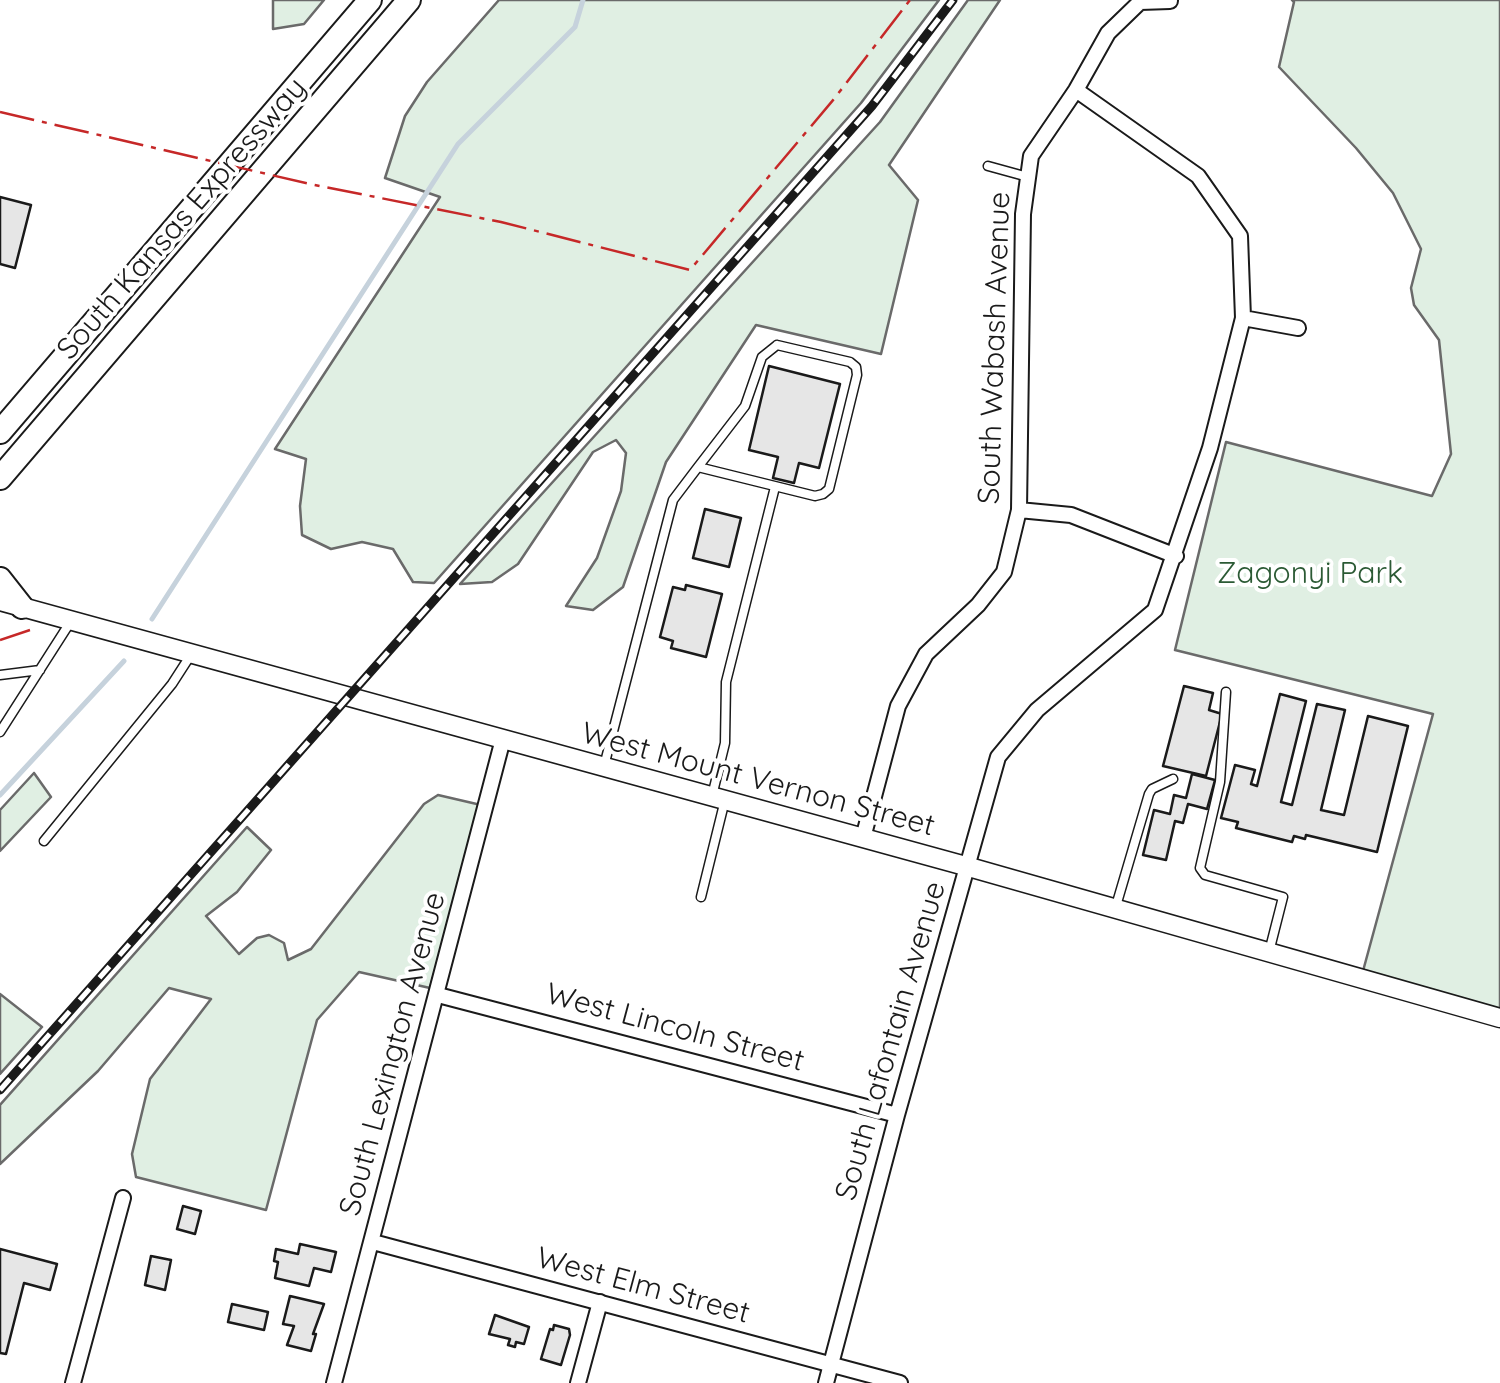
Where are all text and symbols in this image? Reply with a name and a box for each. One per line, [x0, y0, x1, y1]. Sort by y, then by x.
street label: South Kansas Expressway [50, 71, 314, 367]
street label: South Wabash Avenue [972, 191, 1018, 505]
park label: Zagonyi Park [1217, 556, 1403, 592]
street label: West Mount Vernon Street [577, 715, 939, 845]
street label: South Lafontain Avenue [828, 878, 954, 1204]
street label: South Lexington Avenue [332, 888, 454, 1220]
street label: West Lincoln Street [542, 976, 808, 1080]
street label: West Elm Street [532, 1240, 754, 1332]

